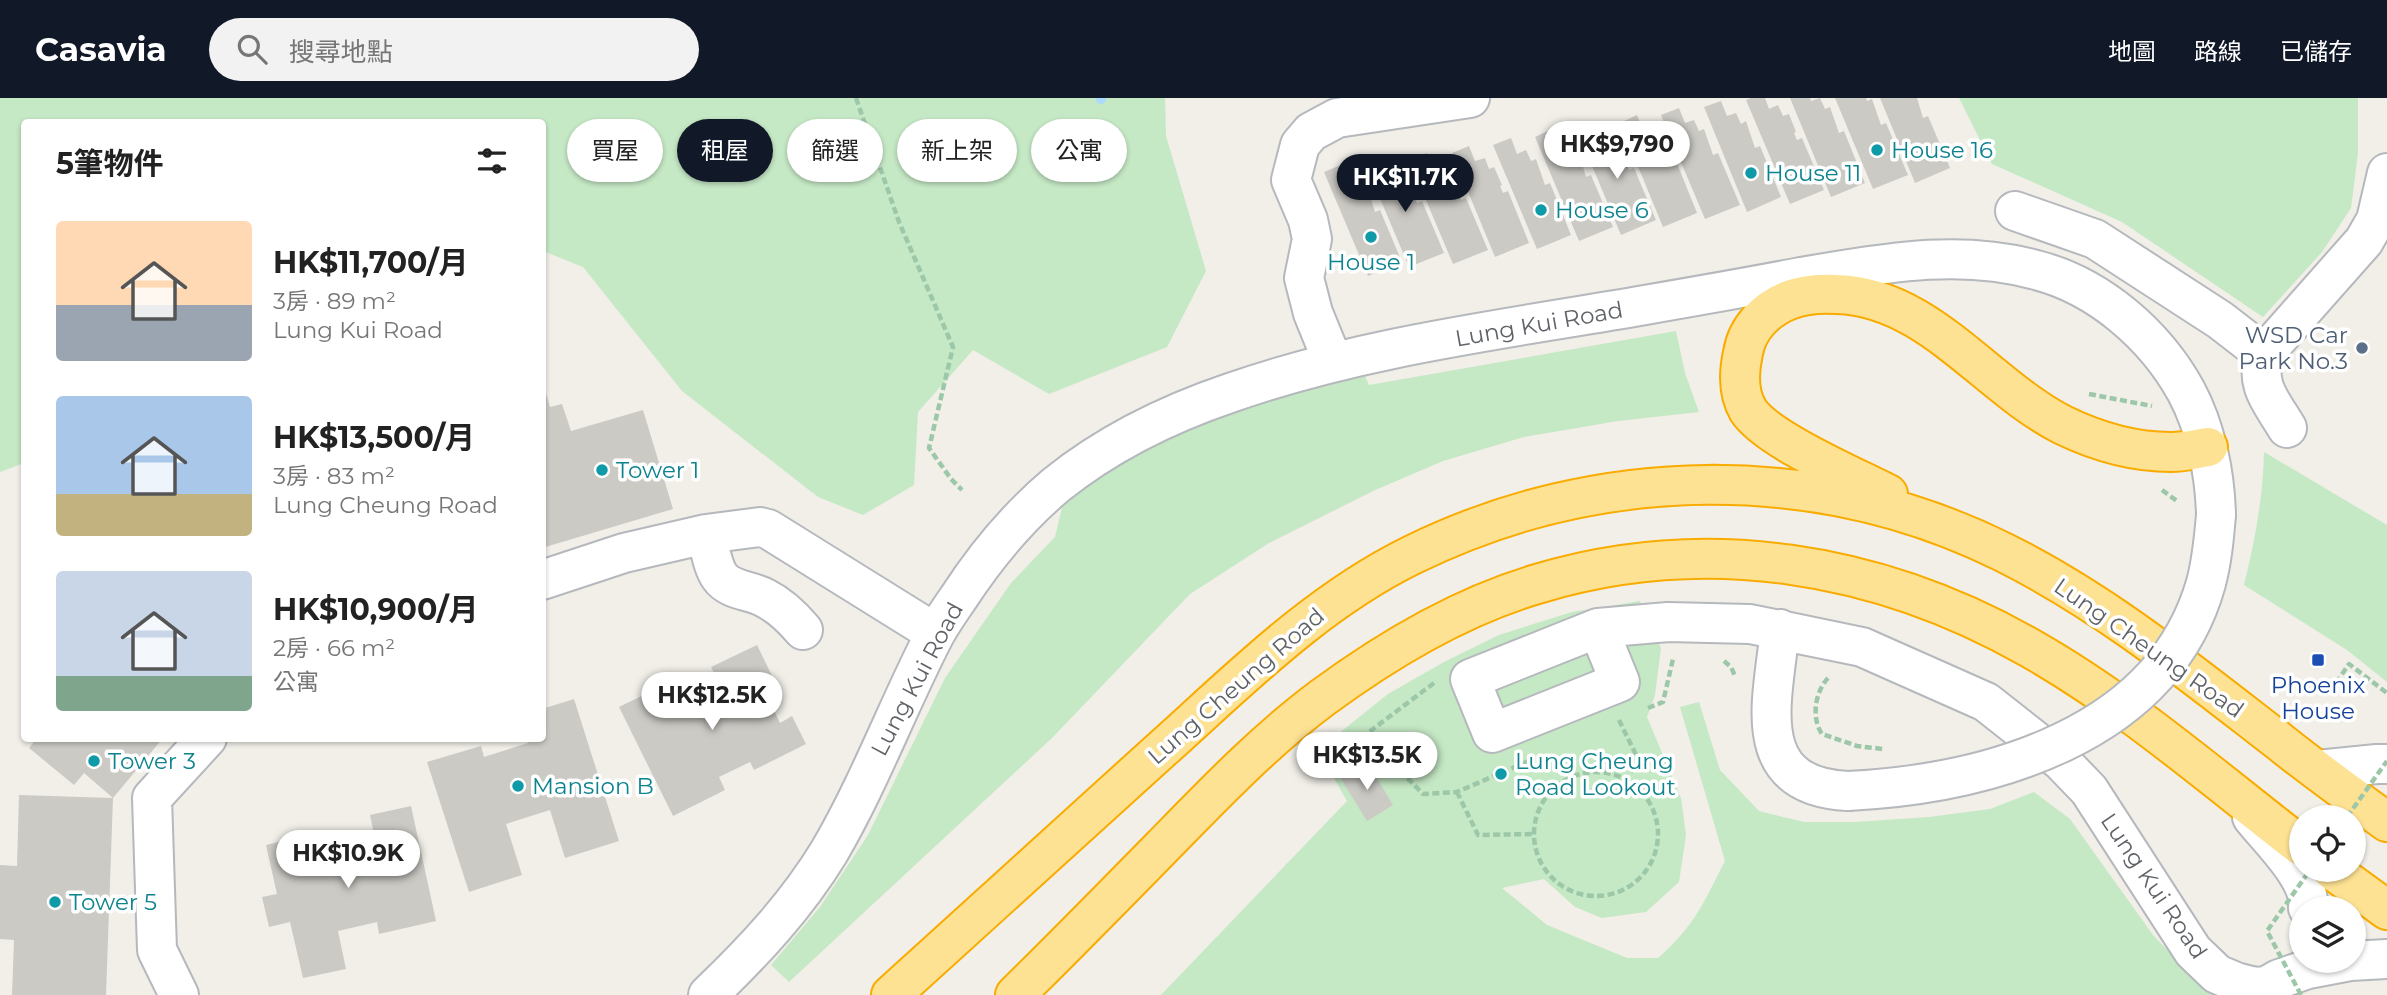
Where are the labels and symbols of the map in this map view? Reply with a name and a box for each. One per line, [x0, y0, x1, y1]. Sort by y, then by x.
pin: HK$9,790 [1545, 122, 1689, 181]
place label: House 16 [1891, 136, 1993, 164]
marker: House 16 [1869, 142, 1885, 158]
pin: HK$11.7K [1333, 155, 1477, 214]
place label: House 11 [1765, 159, 1861, 187]
marker: House 11 [1743, 165, 1759, 181]
place label: House 6 [1555, 196, 1649, 224]
marker: House 6 [1533, 202, 1549, 218]
marker: House 1 [1363, 229, 1379, 245]
place label: House 1 [1327, 248, 1415, 276]
street label: Lung Kui Road [1453, 295, 1625, 353]
place label: WSD Car Park No.3 [2239, 321, 2348, 375]
marker: WSD Car Park No.3 [2354, 340, 2370, 356]
place label: Tower 1 [616, 456, 699, 484]
marker: Tower 1 [594, 462, 610, 478]
street label: Lung Cheung Road [2049, 572, 2249, 724]
street label: Lung Kui Road [865, 597, 969, 761]
street label: Lung Cheung Road [1142, 602, 1330, 770]
marker: Phoenix House [2310, 652, 2326, 668]
place label: Phoenix House [2271, 671, 2365, 725]
pin: HK$12.5K [640, 672, 784, 732]
pin: HK$13.5K [1295, 732, 1439, 792]
place label: Tower 3 [108, 747, 196, 775]
place label: Lung Cheung Road Lookout [1515, 747, 1676, 801]
marker: Tower 3 [86, 753, 102, 769]
marker: Lung Cheung Road Lookout [1493, 766, 1509, 782]
place label: Mansion B [532, 772, 654, 800]
marker: Mansion B [510, 778, 526, 794]
street label: Lung Kui Road [2095, 808, 2213, 964]
pin: HK$10.9K [276, 830, 420, 890]
place label: Tower 5 [69, 888, 157, 916]
marker: Tower 5 [47, 894, 63, 910]

